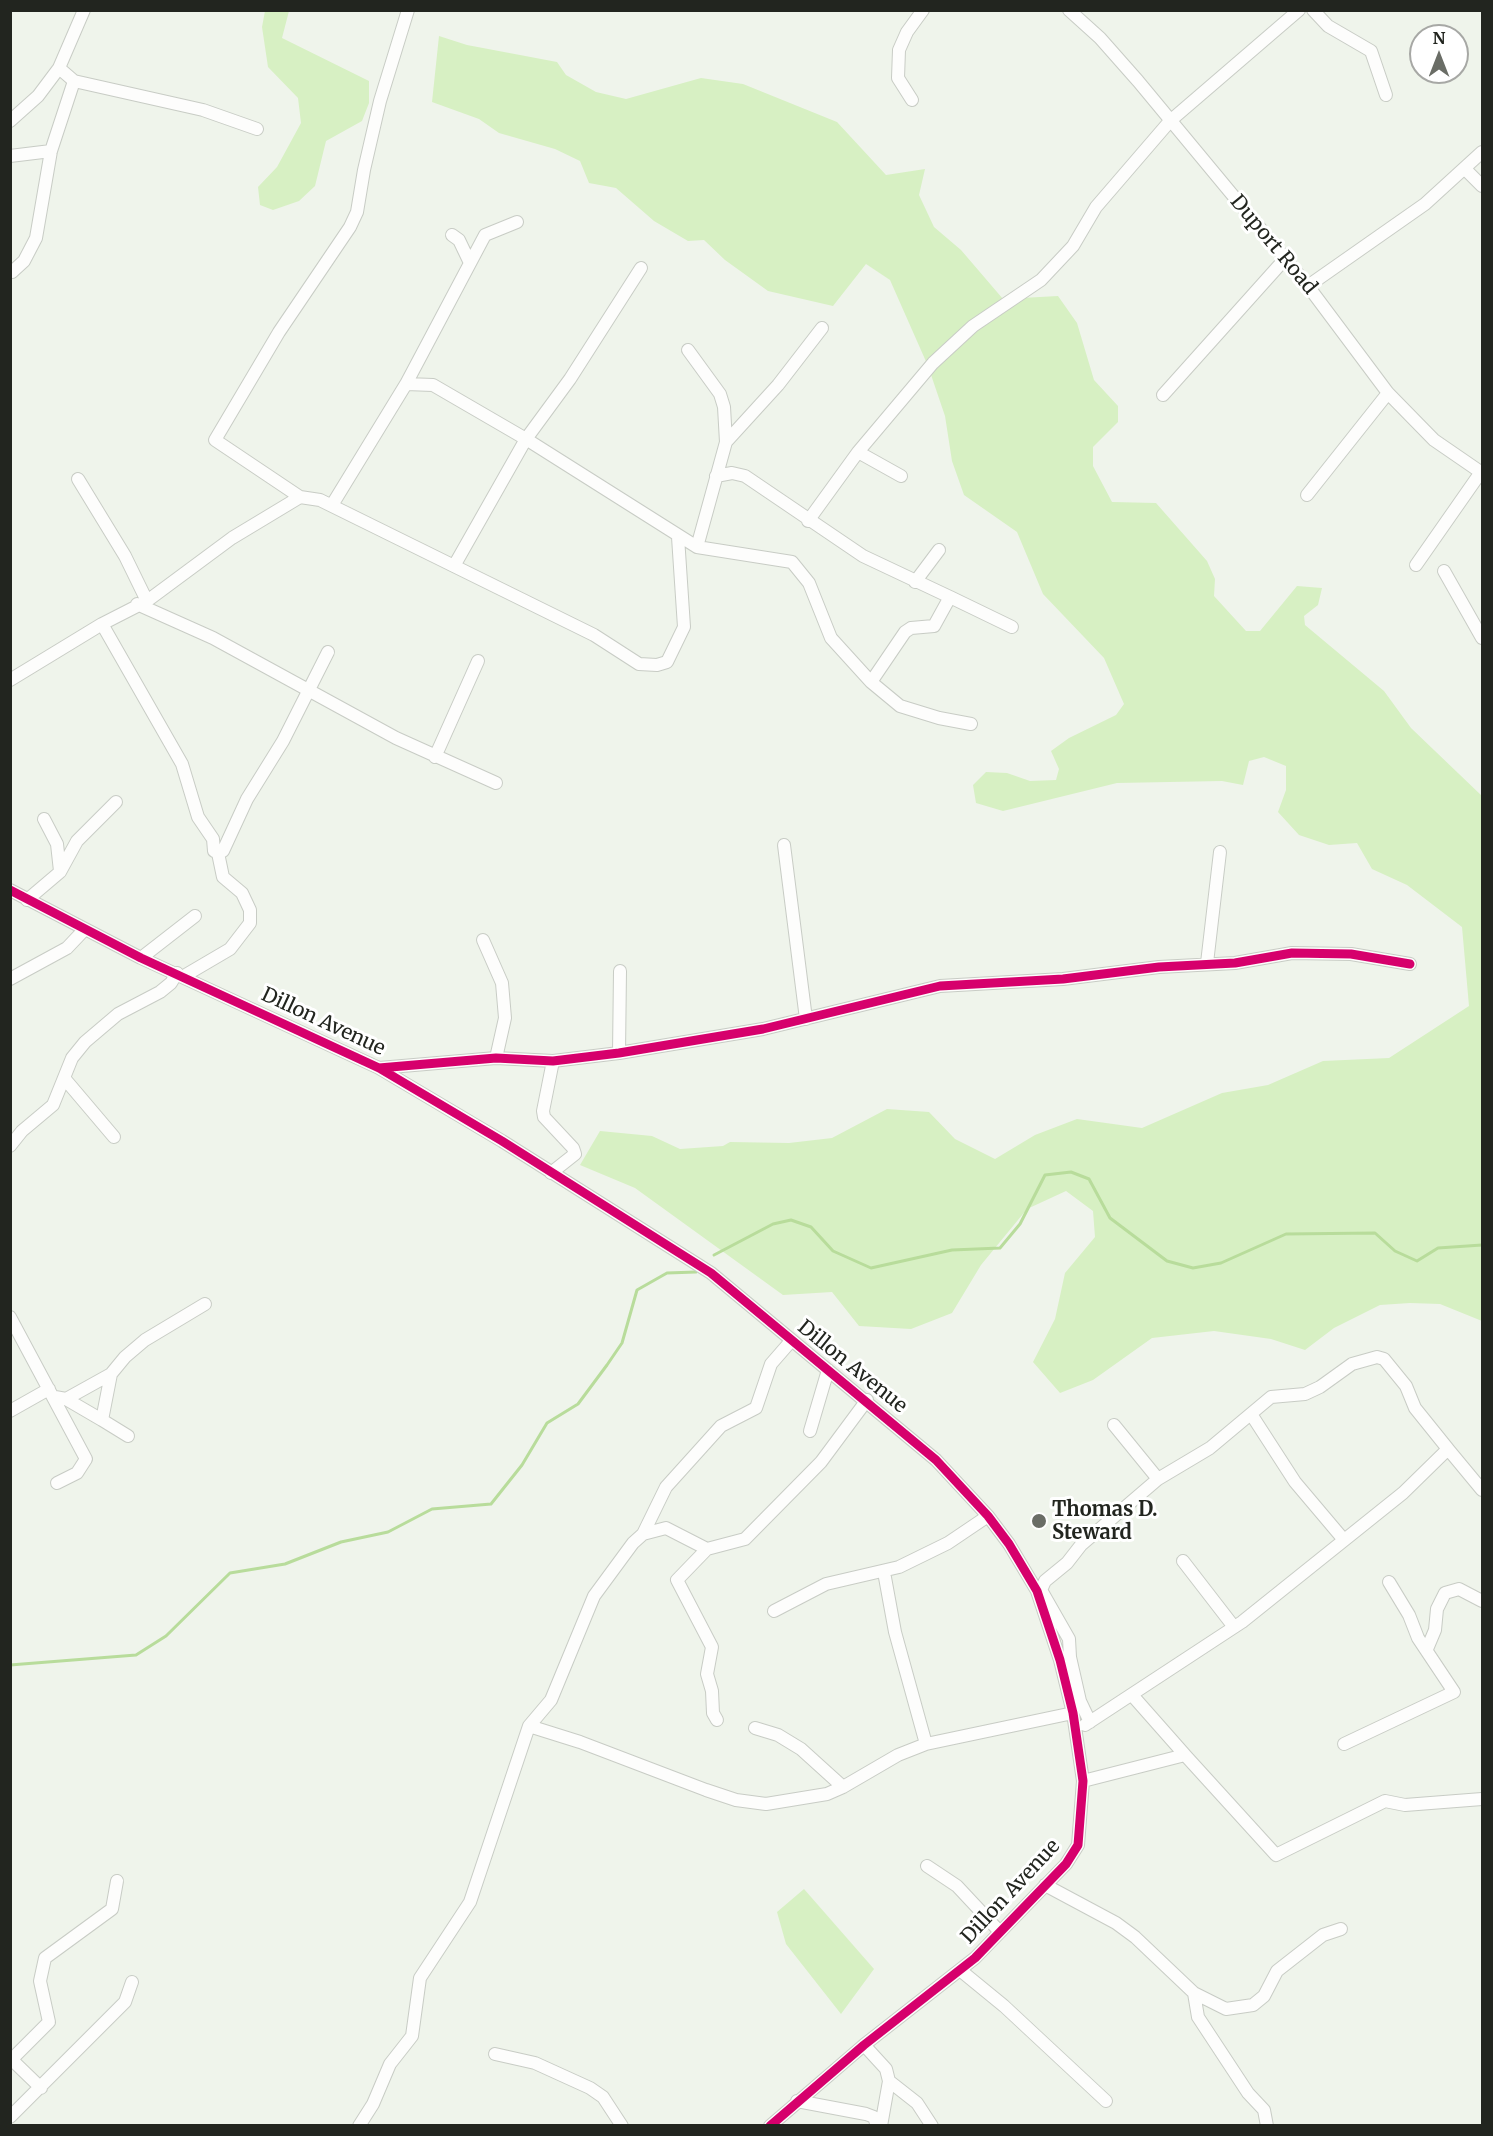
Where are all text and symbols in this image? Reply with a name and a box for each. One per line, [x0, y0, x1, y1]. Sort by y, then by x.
north arrow [1409, 24, 1469, 84]
text: N [1433, 28, 1445, 48]
street label: Duport Road [1225, 191, 1321, 299]
street label: Dillon Avenue [257, 983, 389, 1061]
street label: Dillon Avenue [793, 1316, 911, 1418]
place label: Thomas D. Steward [1052, 1498, 1158, 1545]
marker: Thomas D. Steward [1030, 1512, 1048, 1530]
street label: Dillon Avenue [957, 1835, 1065, 1949]

